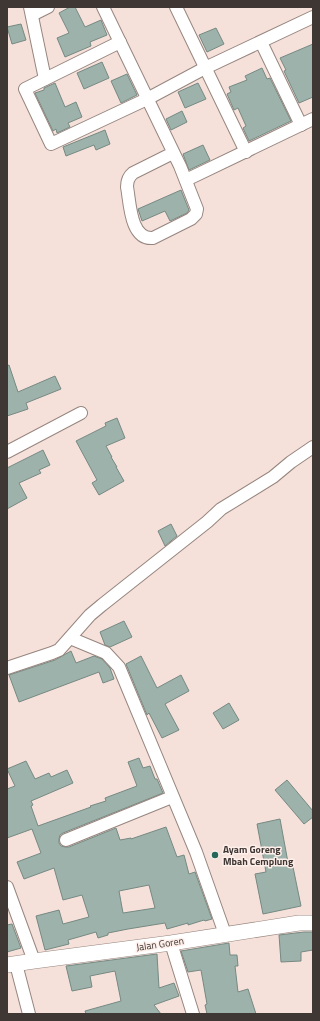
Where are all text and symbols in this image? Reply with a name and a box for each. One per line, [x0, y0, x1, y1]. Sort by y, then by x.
place label: Ayam Goreng Mbah Cemplung [223, 842, 294, 869]
marker: Ayam Goreng Mbah Cemplung [210, 850, 220, 860]
street label: Jalan Goren [135, 933, 185, 955]

